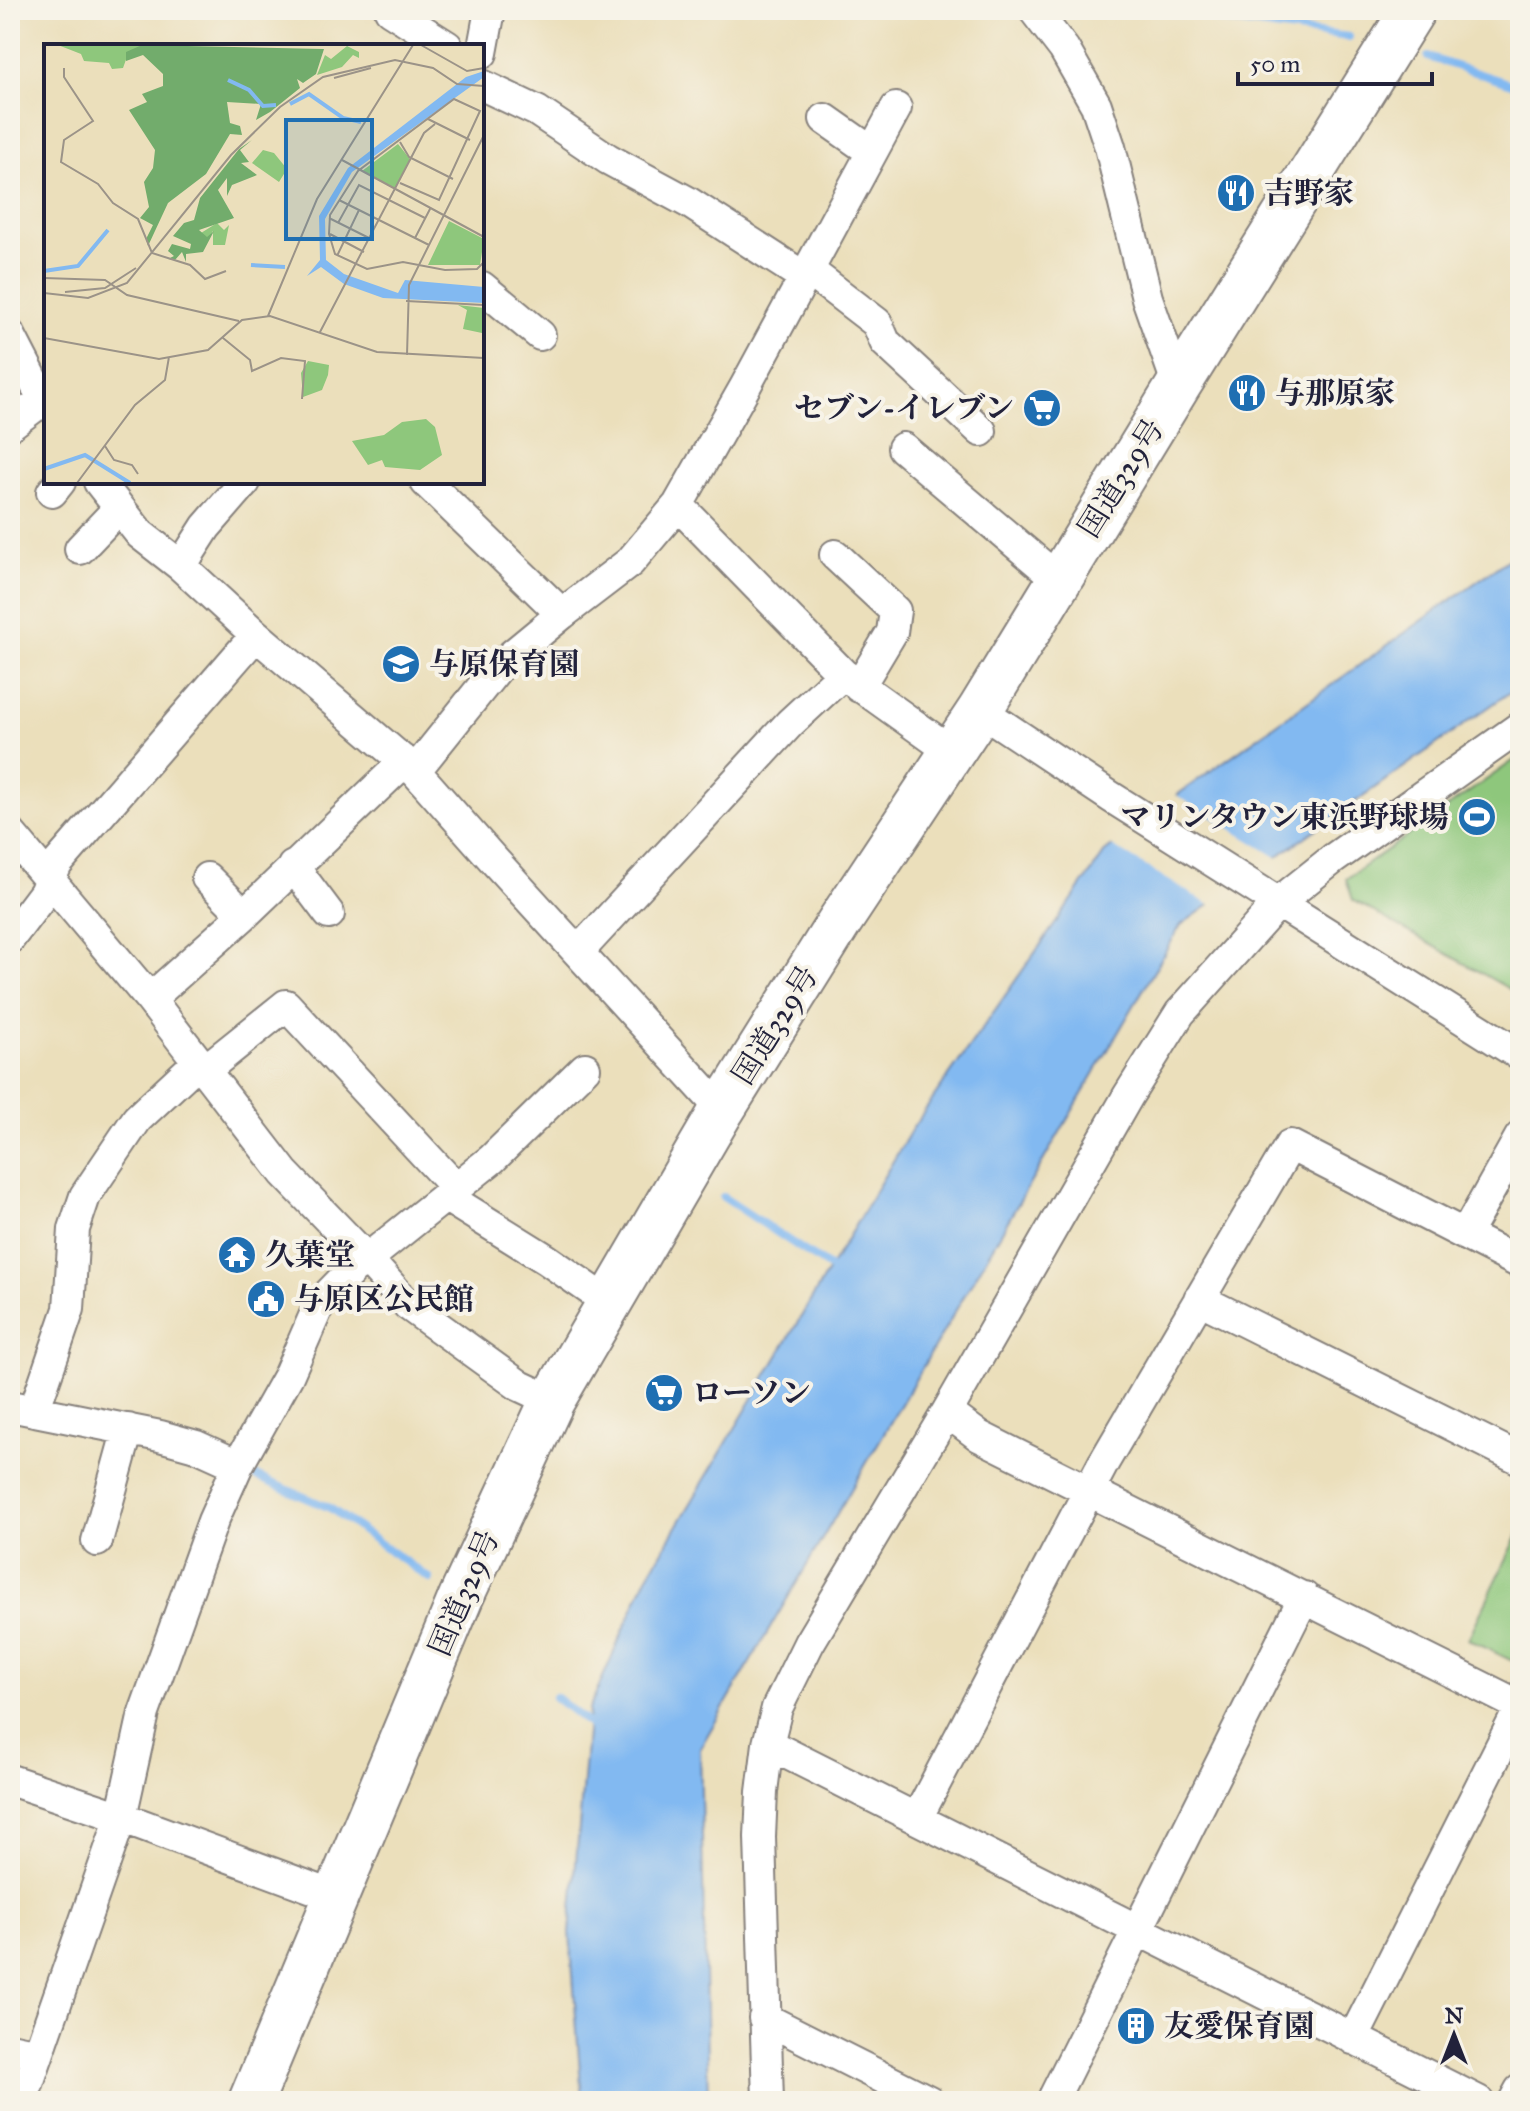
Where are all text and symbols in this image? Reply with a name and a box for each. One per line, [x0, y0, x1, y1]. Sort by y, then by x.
scale bar [1238, 36, 1432, 86]
inset map [44, 44, 484, 484]
text: 50 m [1250, 49, 1300, 79]
restaurant icon: 吉野家 [1215, 172, 1257, 214]
place label: 吉野家 [1264, 175, 1354, 211]
restaurant icon: 与那原家 [1226, 372, 1268, 414]
place label: 与那原家 [1275, 375, 1395, 411]
supermarket icon: セブン-イレブン [1021, 387, 1063, 429]
place label: セブン-イレブン [794, 390, 1014, 426]
street label: 国道329号 [1071, 412, 1172, 544]
school or university icon: 与原保育園 [380, 643, 422, 685]
place label: 与原保育園 [429, 646, 579, 682]
sports icon: マリンタウン東浜野球場 [1456, 796, 1498, 838]
place label: マリンタウン東浜野球場 [1120, 799, 1449, 835]
street label: 国道329号 [725, 959, 826, 1091]
temple icon: 久葉堂 [216, 1234, 258, 1276]
place label: 久葉堂 [265, 1237, 355, 1273]
public building icon: 与原区公民館 [245, 1278, 287, 1320]
place label: 与原区公民館 [294, 1281, 474, 1317]
supermarket icon: ローソン [643, 1372, 685, 1414]
place label: ローソン [692, 1375, 811, 1411]
street label: 国道329号 [421, 1525, 507, 1662]
north arrow [1414, 1995, 1494, 2075]
text: N [1445, 2002, 1464, 2029]
building icon: 友愛保育園 [1115, 2005, 1157, 2047]
place label: 友愛保育園 [1164, 2008, 1314, 2044]

